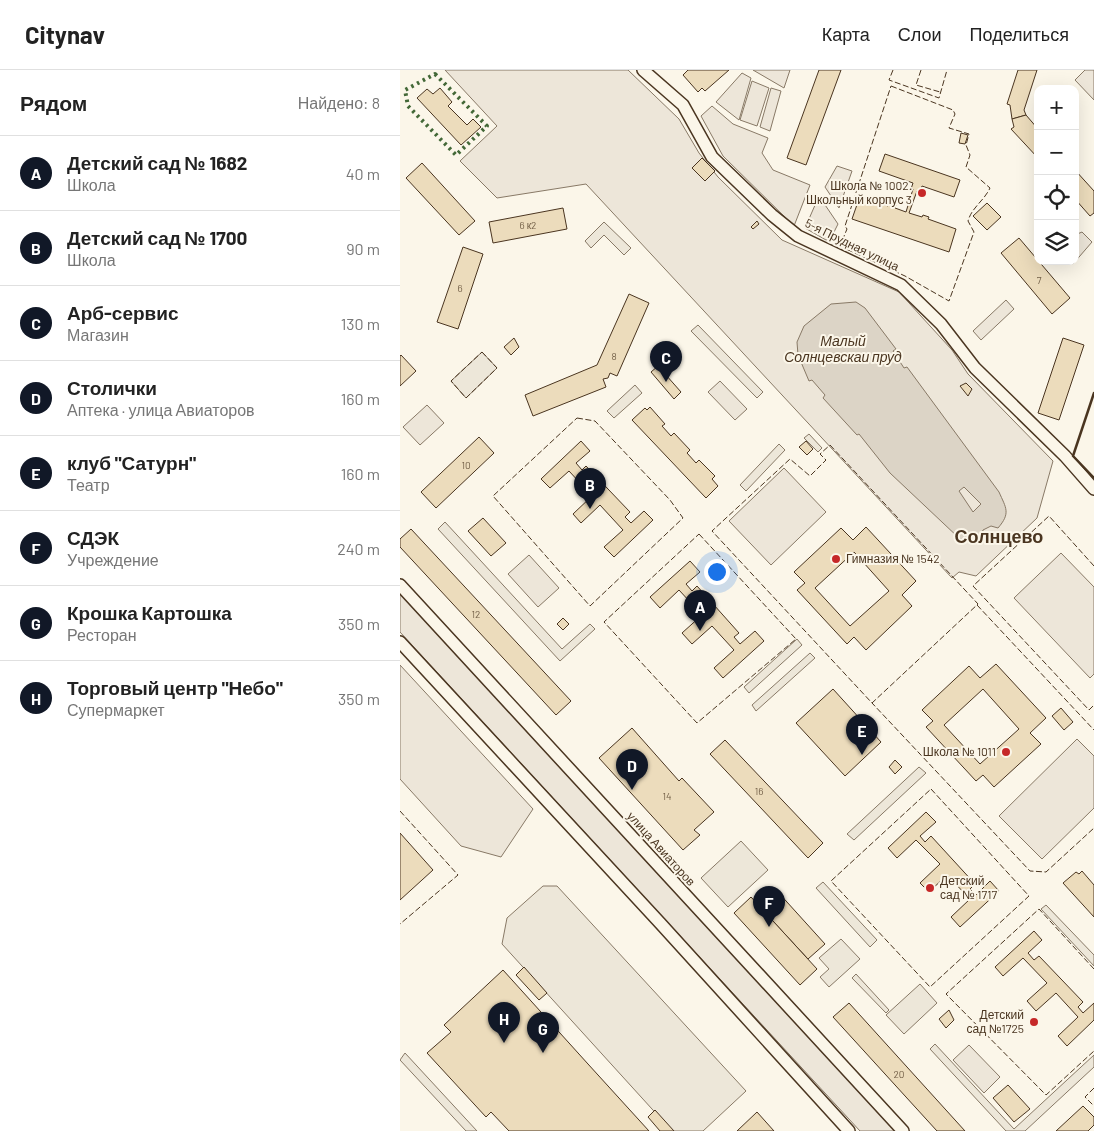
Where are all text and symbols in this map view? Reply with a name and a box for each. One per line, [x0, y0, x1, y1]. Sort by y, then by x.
text: Citynav [25, 20, 105, 49]
text: Карта [822, 23, 870, 45]
text: Слои [898, 23, 942, 45]
text: Поделиться [970, 23, 1069, 45]
map controls [1034, 85, 1079, 265]
button: + [1034, 85, 1079, 130]
text: Рядом [20, 90, 87, 115]
text: Найдено: 8 [298, 93, 380, 112]
button: − [1034, 130, 1079, 175]
text: Детский сад № 1682 [67, 151, 247, 174]
text: A [31, 164, 41, 183]
text: 40 m [346, 164, 380, 183]
text: Школа [67, 175, 116, 194]
button: locate [1034, 175, 1079, 220]
place label: Школа № 1002. Школьный корпус 3 [806, 178, 912, 207]
marker: Школа № 1002. Школьный корпус 3 [916, 187, 928, 199]
street label: 5-я Прудная улица [803, 215, 902, 274]
house number: 6 к2 [520, 219, 536, 231]
button: layers [1034, 220, 1079, 265]
text: Детский сад № 1700 [67, 226, 247, 249]
text: B [31, 239, 41, 258]
text: 90 m [346, 239, 380, 258]
text: Школа [67, 250, 116, 269]
house number: 7 [1037, 274, 1042, 286]
house number: 6 [457, 282, 463, 294]
text: Арб-сервис [67, 301, 179, 324]
text: C [31, 314, 41, 333]
text: 130 m [341, 314, 380, 333]
text: Магазин [67, 325, 129, 344]
water label: Малый Солнцевскаи пруд [784, 332, 902, 365]
pin: C [650, 341, 682, 382]
house number: 8 [611, 350, 617, 362]
text: Столички [67, 376, 157, 399]
text: D [31, 389, 41, 408]
text: 160 m [341, 389, 380, 408]
text: Аптека · улица Авиаторов [67, 400, 255, 419]
text: клуб "Сатурн" [67, 451, 196, 474]
house number: 10 [461, 459, 471, 471]
text: E [31, 464, 41, 483]
text: 160 m [341, 464, 380, 483]
pin: B [574, 468, 606, 509]
text: Театр [67, 475, 110, 494]
district label: Солнцево [955, 525, 1043, 547]
text: СДЭК [67, 526, 119, 549]
text: F [32, 539, 40, 558]
text: 240 m [337, 539, 380, 558]
text: Учреждение [67, 550, 159, 569]
place label: Гимназия № 1542 [846, 551, 940, 565]
marker: Гимназия № 1542 [830, 553, 842, 565]
your location [704, 559, 730, 585]
pin: A [684, 590, 716, 631]
text: Крошка Картошка [67, 601, 232, 624]
house number: 12 [472, 608, 480, 620]
text: G [31, 614, 41, 633]
text: 350 m [338, 614, 380, 633]
text: Ресторан [67, 625, 137, 644]
text: Торговый центр "Небо" [67, 676, 283, 699]
text: H [31, 689, 41, 708]
text: 350 m [338, 689, 380, 708]
text: Супермаркет [67, 700, 165, 719]
pin: E [846, 714, 878, 755]
place label: Школа № 1011 [923, 744, 996, 758]
marker: Школа № 1011 [1000, 746, 1012, 758]
pin: D [616, 749, 648, 790]
house number: 16 [755, 785, 763, 797]
house number: 14 [662, 790, 672, 802]
street label: улица Авиаторов [624, 808, 699, 889]
place label: Детский сад № 1717 [940, 873, 997, 902]
marker: Детский сад № 1717 [924, 882, 936, 894]
pin: F [753, 886, 785, 927]
pin: H [488, 1002, 520, 1043]
place label: Детский сад №1725 [967, 1007, 1024, 1036]
pin: G [527, 1012, 559, 1053]
marker: Детский сад №1725 [1028, 1016, 1040, 1028]
house number: 20 [893, 1068, 905, 1080]

